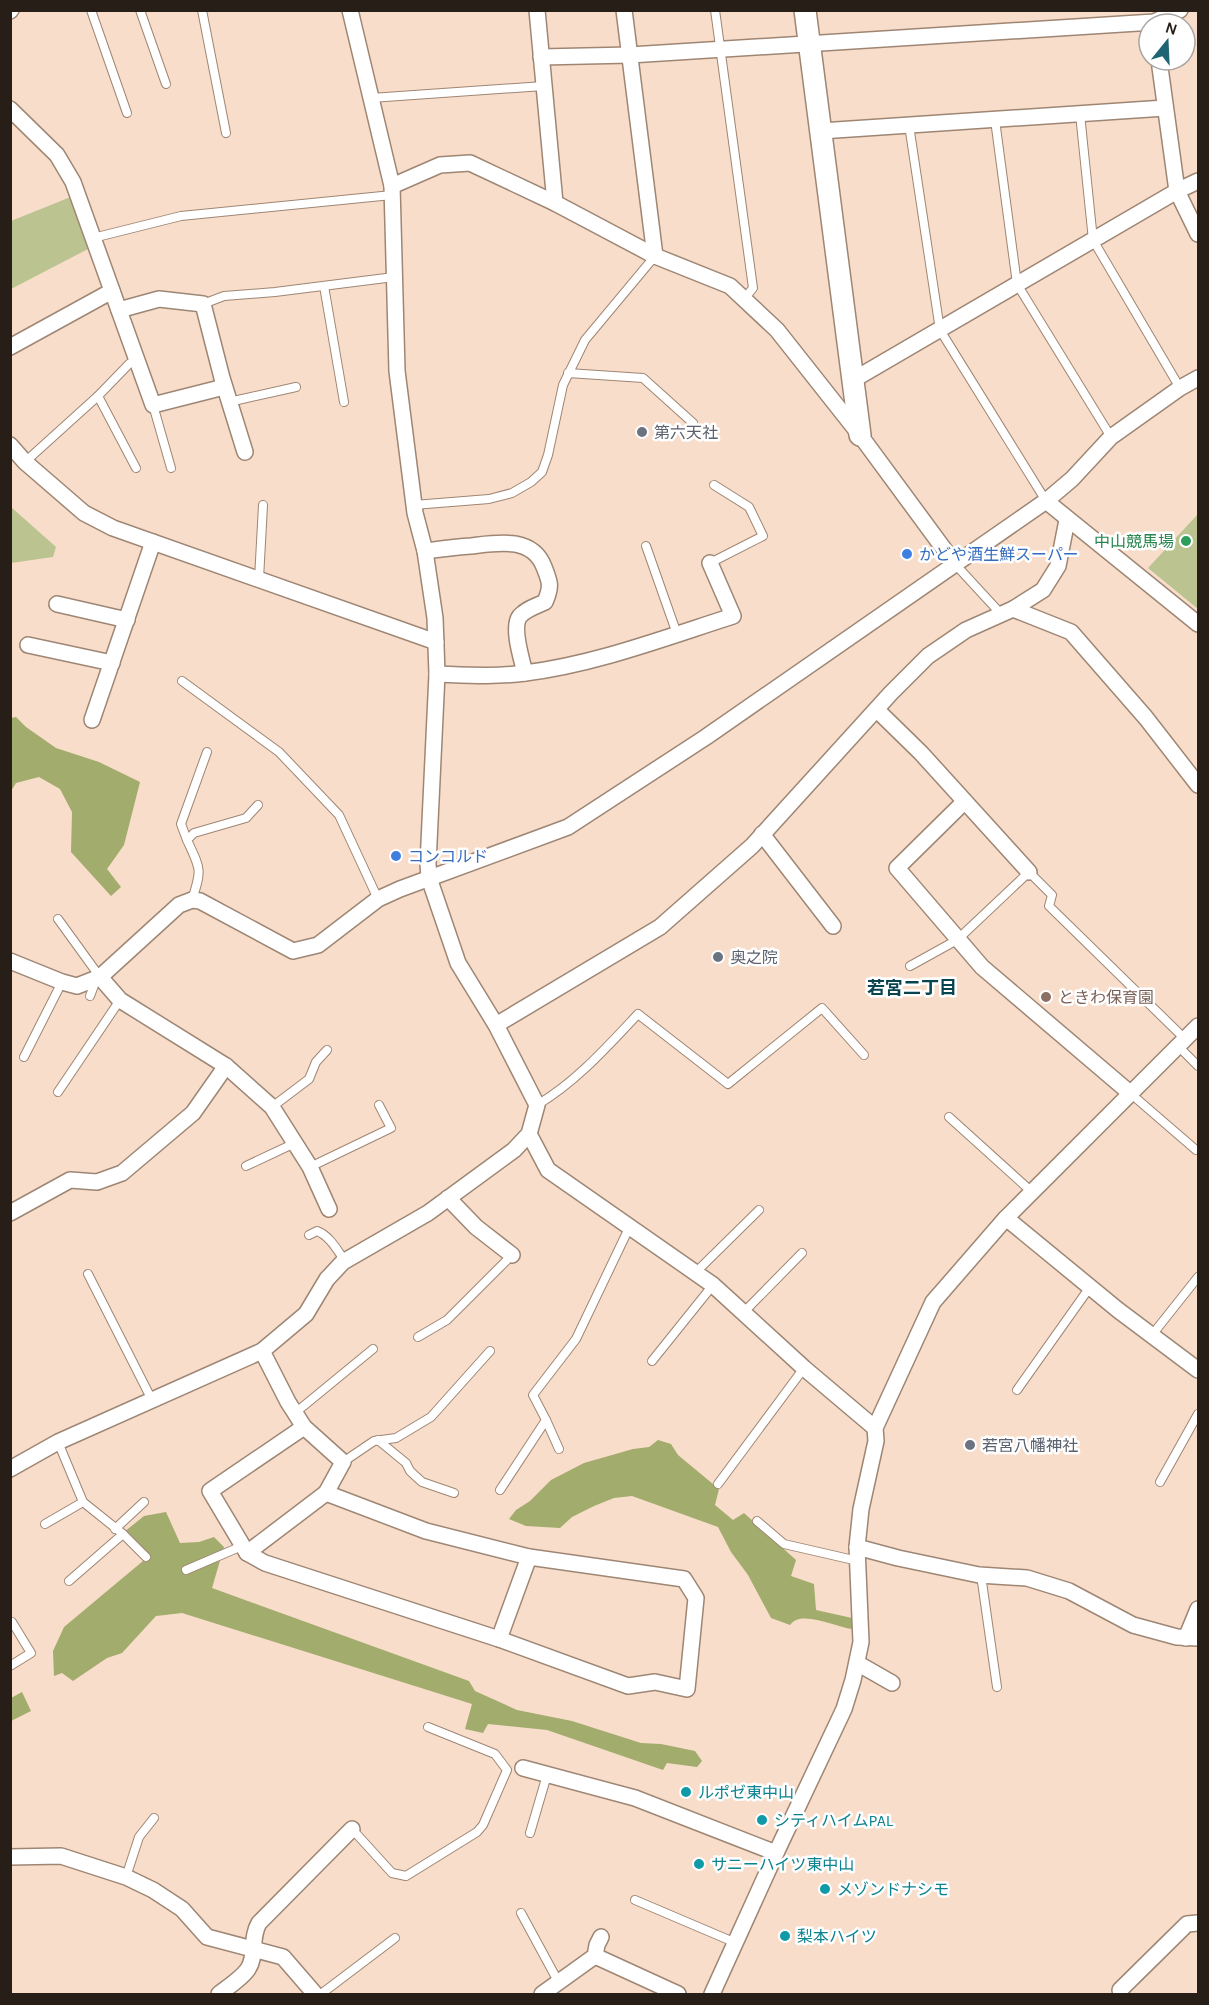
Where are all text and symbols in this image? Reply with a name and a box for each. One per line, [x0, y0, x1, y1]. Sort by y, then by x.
north arrow [1137, 12, 1197, 72]
text: N [1163, 17, 1180, 39]
place label: 第六天社 [654, 423, 718, 442]
marker: 第六天社 [635, 425, 649, 439]
place label: 中山競馬場 [1094, 532, 1174, 551]
marker: 中山競馬場 [1179, 534, 1193, 548]
place label: かどや酒生鮮スーパー [919, 545, 1079, 564]
marker: かどや酒生鮮スーパー [900, 547, 914, 561]
place label: コンコルド [408, 847, 488, 866]
marker: コンコルド [389, 849, 403, 863]
place label: 奥之院 [730, 948, 778, 967]
marker: 奥之院 [711, 950, 725, 964]
district label: 若宮二丁目 [867, 977, 957, 999]
place label: ときわ保育園 [1058, 988, 1154, 1007]
marker: ときわ保育園 [1039, 990, 1053, 1004]
place label: 若宮八幡神社 [982, 1436, 1078, 1455]
marker: 若宮八幡神社 [963, 1438, 977, 1452]
place label: ルポゼ東中山 [698, 1783, 794, 1802]
marker: ルポゼ東中山 [679, 1785, 693, 1799]
place label: シティハイムPAL [774, 1811, 894, 1830]
marker: シティハイムPAL [755, 1813, 769, 1827]
place label: サニーハイツ東中山 [711, 1855, 854, 1874]
marker: サニーハイツ東中山 [692, 1857, 706, 1871]
place label: メゾンドナシモ [837, 1880, 949, 1899]
marker: メゾンドナシモ [818, 1882, 832, 1896]
place label: 梨本ハイツ [797, 1927, 877, 1946]
marker: 梨本ハイツ [778, 1929, 792, 1943]

